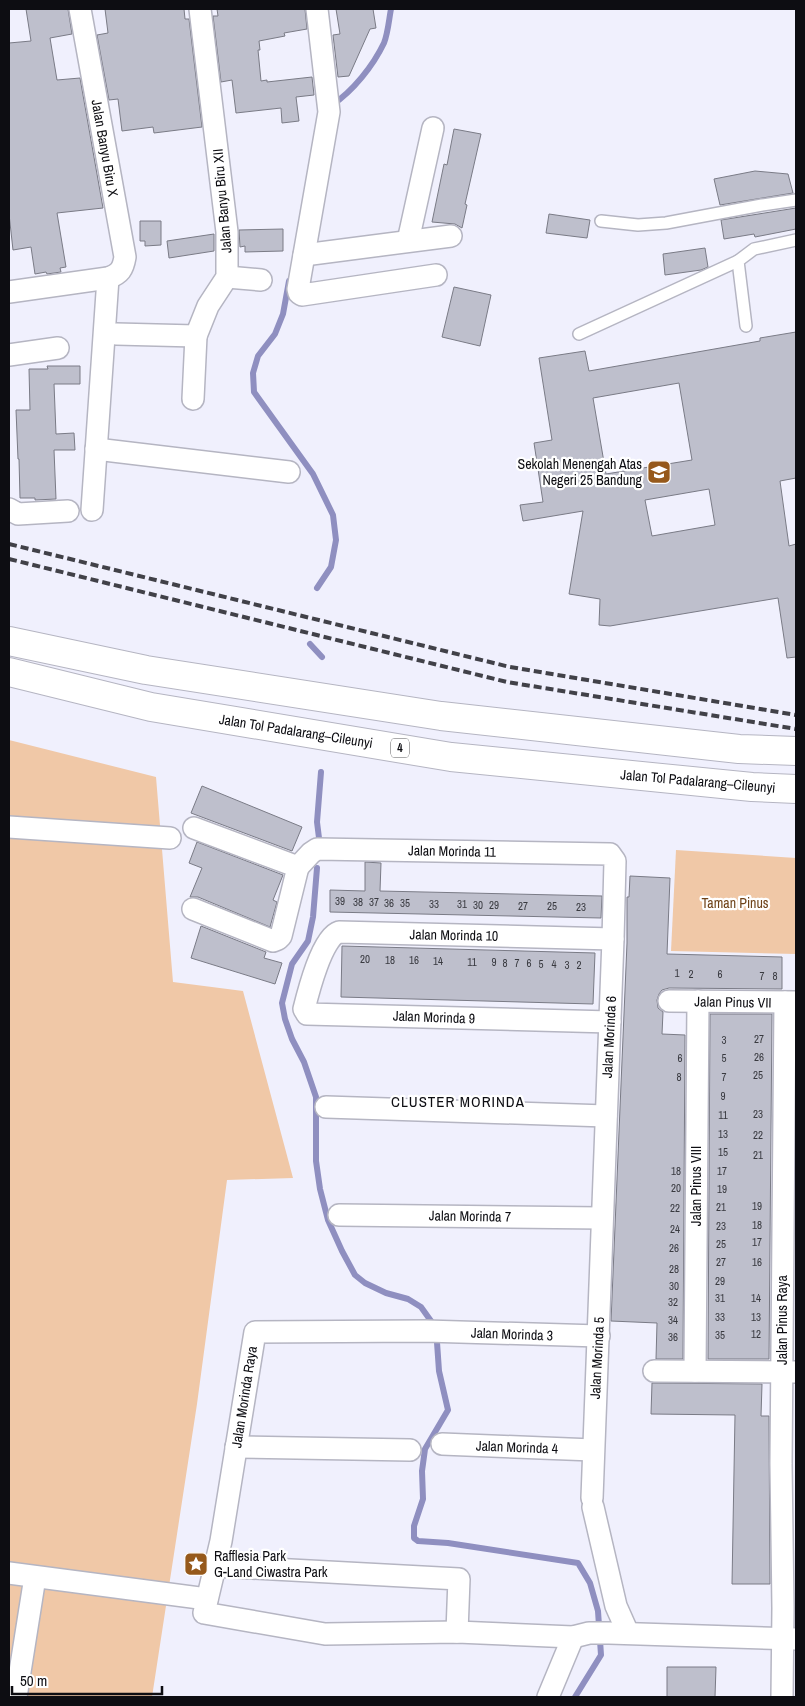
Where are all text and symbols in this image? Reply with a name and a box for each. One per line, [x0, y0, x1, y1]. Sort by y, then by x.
street label: Jalan Banyu Biru X [88, 98, 122, 198]
street label: Jalan Banyu Biru XII [208, 148, 236, 254]
place label: Sekolah Menengah Atas Negeri 25 Bandung [518, 455, 643, 489]
school or university icon: Sekolah Menengah Atas Negeri 25 Bandung [646, 459, 672, 485]
street label: Jalan Tol Padalarang–Cileunyi [218, 710, 374, 752]
road number: 4 [391, 738, 409, 758]
street label: Jalan Tol Padalarang–Cileunyi [620, 765, 776, 797]
street label: Jalan Morinda 11 [408, 841, 497, 861]
house number: 39 [335, 894, 345, 908]
park label: Taman Pinus [701, 894, 769, 912]
house number: 38 [353, 895, 363, 909]
house number: 37 [369, 895, 379, 909]
house number: 36 [384, 896, 394, 910]
house number: 35 [400, 896, 410, 910]
house number: 33 [429, 897, 439, 911]
house number: 31 [457, 897, 467, 911]
house number: 30 [473, 898, 483, 912]
house number: 29 [489, 898, 499, 912]
house number: 27 [518, 899, 528, 913]
house number: 25 [547, 899, 557, 913]
house number: 23 [576, 900, 586, 914]
street label: Jalan Morinda 10 [409, 925, 499, 945]
house number: 20 [360, 952, 370, 966]
house number: 18 [385, 953, 395, 967]
house number: 16 [409, 953, 419, 967]
house number: 14 [433, 954, 443, 968]
house number: 11 [467, 955, 477, 969]
house number: 9 [491, 955, 497, 969]
house number: 8 [502, 956, 508, 970]
house number: 7 [514, 956, 520, 970]
house number: 6 [526, 956, 532, 970]
house number: 5 [538, 957, 544, 971]
house number: 4 [551, 957, 557, 971]
house number: 3 [564, 958, 570, 972]
house number: 2 [576, 958, 582, 972]
house number: 1 [674, 966, 680, 980]
house number: 2 [688, 967, 694, 981]
house number: 6 [717, 967, 723, 981]
house number: 7 [759, 969, 765, 983]
house number: 8 [772, 969, 778, 983]
street label: Jalan Pinus VII [694, 992, 772, 1012]
street label: Jalan Morinda 6 [598, 995, 620, 1079]
street label: Jalan Morinda 9 [393, 1007, 475, 1027]
house number: 27 [754, 1032, 764, 1046]
house number: 3 [721, 1033, 727, 1047]
house number: 26 [754, 1050, 764, 1064]
house number: 6 [677, 1051, 683, 1065]
house number: 5 [721, 1051, 727, 1065]
house number: 25 [753, 1068, 763, 1082]
house number: 8 [676, 1070, 682, 1084]
house number: 7 [721, 1070, 727, 1084]
house number: 9 [720, 1089, 726, 1103]
district label: CLUSTER MORINDA [391, 1091, 525, 1112]
house number: 23 [753, 1107, 763, 1121]
house number: 11 [718, 1108, 728, 1122]
house number: 13 [718, 1127, 728, 1141]
house number: 22 [753, 1128, 763, 1142]
house number: 15 [718, 1145, 728, 1159]
street label: Jalan Pinus VIII [687, 1146, 705, 1226]
house number: 21 [753, 1148, 763, 1162]
house number: 18 [671, 1164, 681, 1178]
house number: 17 [717, 1164, 727, 1178]
house number: 20 [671, 1181, 681, 1195]
house number: 19 [717, 1182, 727, 1196]
house number: 19 [752, 1199, 762, 1213]
house number: 21 [716, 1200, 726, 1214]
house number: 22 [670, 1201, 680, 1215]
street label: Jalan Morinda 7 [429, 1206, 511, 1226]
house number: 18 [752, 1218, 762, 1232]
house number: 23 [716, 1219, 726, 1233]
house number: 24 [670, 1222, 680, 1236]
house number: 17 [752, 1235, 762, 1249]
house number: 25 [716, 1237, 726, 1251]
house number: 26 [669, 1241, 679, 1255]
house number: 27 [716, 1255, 726, 1269]
house number: 16 [752, 1255, 762, 1269]
house number: 28 [669, 1262, 679, 1276]
house number: 29 [715, 1274, 725, 1288]
street label: Jalan Pinus Raya [773, 1274, 791, 1365]
house number: 30 [669, 1279, 679, 1293]
house number: 31 [715, 1291, 725, 1305]
house number: 14 [751, 1291, 761, 1305]
house number: 32 [668, 1295, 678, 1309]
house number: 33 [715, 1310, 725, 1324]
house number: 13 [751, 1310, 761, 1324]
house number: 34 [668, 1313, 678, 1327]
street label: Jalan Morinda 5 [586, 1316, 608, 1400]
street label: Jalan Morinda 3 [471, 1324, 553, 1344]
house number: 12 [751, 1327, 761, 1341]
house number: 35 [715, 1328, 725, 1342]
house number: 36 [668, 1330, 678, 1344]
street label: Jalan Morinda Raya [227, 1344, 261, 1449]
street label: Jalan Morinda 4 [476, 1437, 559, 1457]
place label: Rafflesia Park G-Land Ciwastra Park [214, 1547, 328, 1581]
place icon: Rafflesia Park G-Land Ciwastra Park [183, 1551, 209, 1577]
scale bar [12, 1664, 162, 1696]
text: 50 m [20, 1670, 47, 1691]

